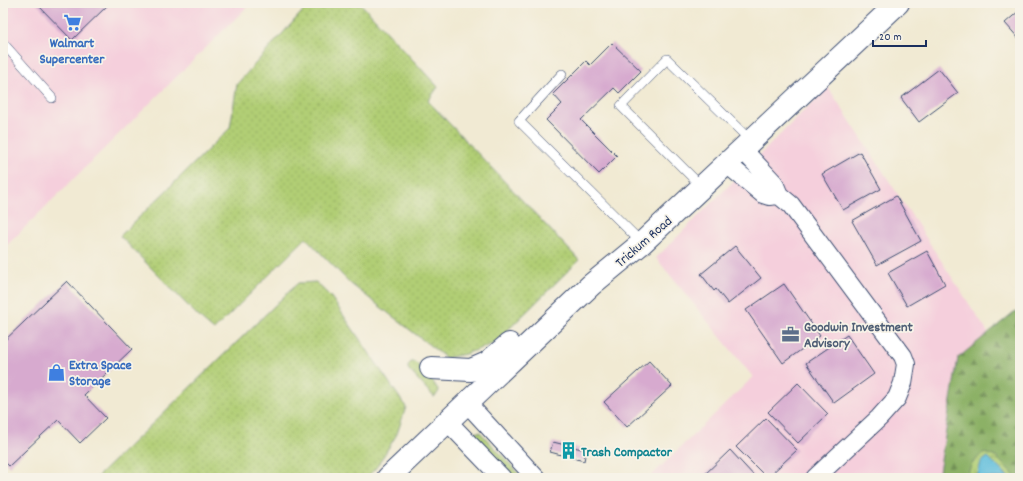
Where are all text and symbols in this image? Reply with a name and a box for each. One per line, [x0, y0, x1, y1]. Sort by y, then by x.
supermarket icon: Walmart Supercenter [62, 12, 82, 32]
scale bar [873, 22, 926, 48]
text: 20 m [879, 29, 902, 46]
place label: Walmart Supercenter [40, 34, 105, 70]
street label: Trickum Road [611, 212, 677, 273]
place label: Goodwin Investment Advisory [804, 318, 913, 354]
office icon: Goodwin Investment Advisory [781, 324, 801, 344]
place label: Extra Space Storage [69, 356, 132, 392]
shop icon: Extra Space Storage [46, 362, 66, 382]
building icon: Trash Compactor [558, 441, 578, 461]
place label: Trash Compactor [581, 443, 673, 463]

